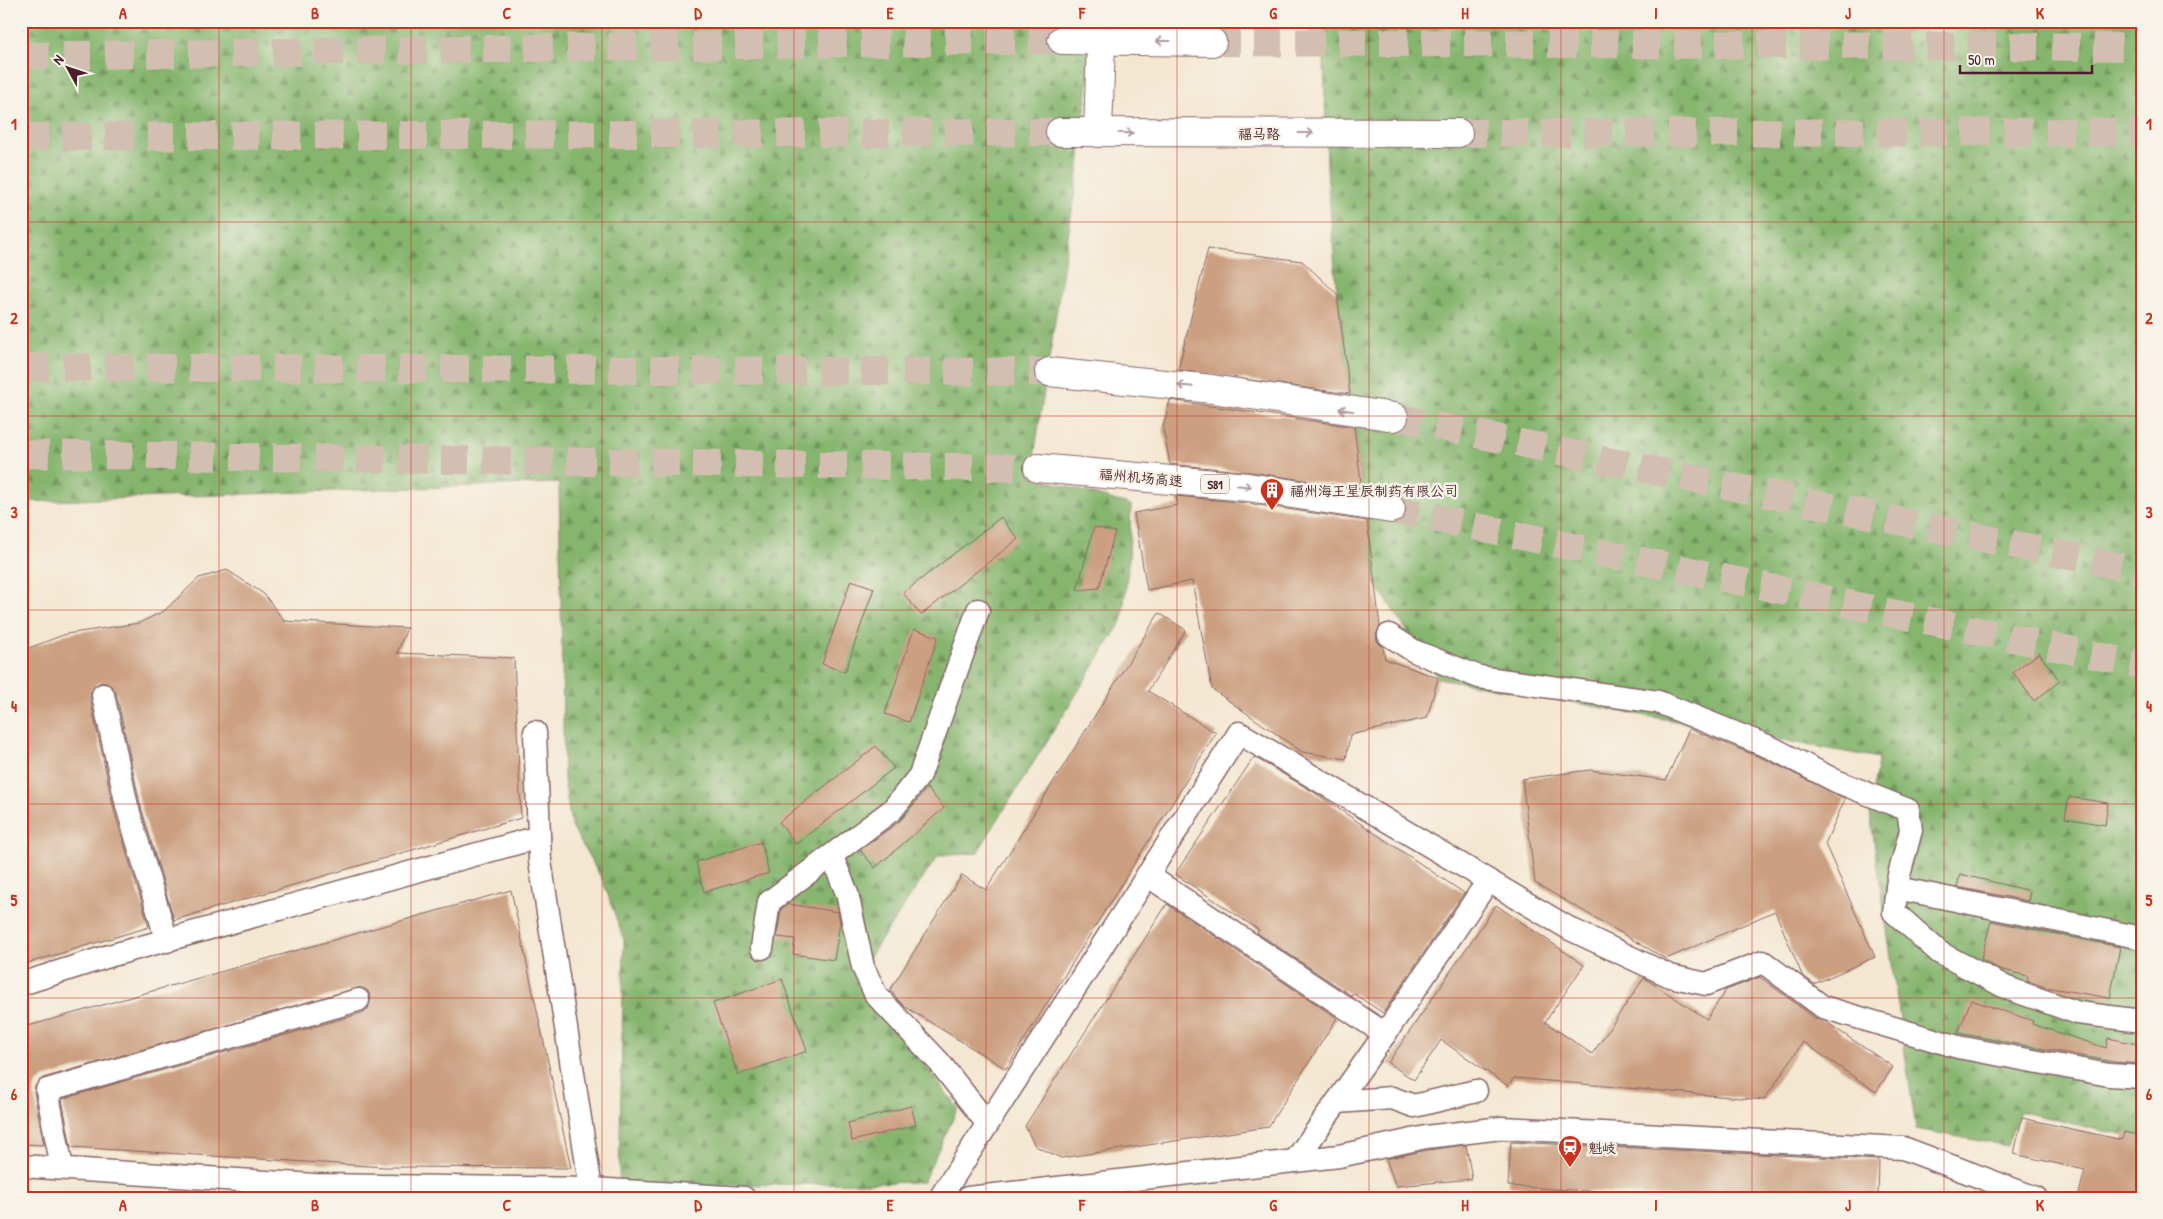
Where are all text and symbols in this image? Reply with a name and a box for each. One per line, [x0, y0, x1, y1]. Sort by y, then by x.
text: A [119, 2, 127, 24]
text: B [311, 2, 319, 24]
text: C [503, 2, 512, 24]
text: D [694, 2, 702, 24]
text: E [886, 2, 894, 24]
text: F [1078, 2, 1086, 24]
text: G [1269, 2, 1277, 24]
text: H [1461, 2, 1469, 24]
text: I [1654, 2, 1658, 24]
text: J [1845, 2, 1851, 24]
text: K [2036, 2, 2045, 24]
one-way arrow [1155, 36, 1172, 46]
north arrow [42, 42, 92, 92]
scale bar [1960, 42, 2093, 74]
text: 50 m [1968, 49, 1995, 70]
text: N [48, 50, 68, 68]
text: 1 [11, 113, 17, 135]
text: 1 [2146, 113, 2152, 135]
street label: 福马路 [1238, 124, 1280, 143]
one-way arrow [1118, 128, 1134, 138]
one-way arrow [1298, 128, 1314, 138]
text: 2 [10, 307, 18, 329]
text: 2 [2145, 307, 2153, 329]
one-way arrow [1178, 381, 1194, 391]
one-way arrow [1338, 404, 1354, 414]
street label: 福州机场高速 [1098, 464, 1184, 490]
road number: S81 [1201, 474, 1229, 494]
building icon: 福州海王星辰制药有限公司 [1259, 477, 1285, 511]
one-way arrow [1235, 481, 1251, 491]
place label: 福州海王星辰制药有限公司 [1290, 481, 1458, 500]
text: 3 [10, 501, 18, 523]
text: 3 [2145, 501, 2153, 523]
text: 4 [11, 695, 17, 717]
text: 4 [2146, 695, 2152, 717]
text: 5 [11, 889, 18, 911]
text: 5 [2146, 889, 2153, 911]
text: 6 [11, 1083, 18, 1105]
text: 6 [2146, 1083, 2153, 1105]
station icon: 魁岐 [1557, 1134, 1583, 1168]
place label: 魁岐 [1588, 1138, 1616, 1157]
text: A [119, 1194, 127, 1216]
text: B [311, 1194, 319, 1216]
text: C [503, 1194, 512, 1216]
text: D [694, 1194, 702, 1216]
text: E [886, 1194, 894, 1216]
text: F [1078, 1194, 1086, 1216]
text: G [1269, 1194, 1277, 1216]
text: H [1461, 1194, 1469, 1216]
text: I [1654, 1194, 1658, 1216]
text: J [1845, 1194, 1851, 1216]
text: K [2036, 1194, 2045, 1216]

